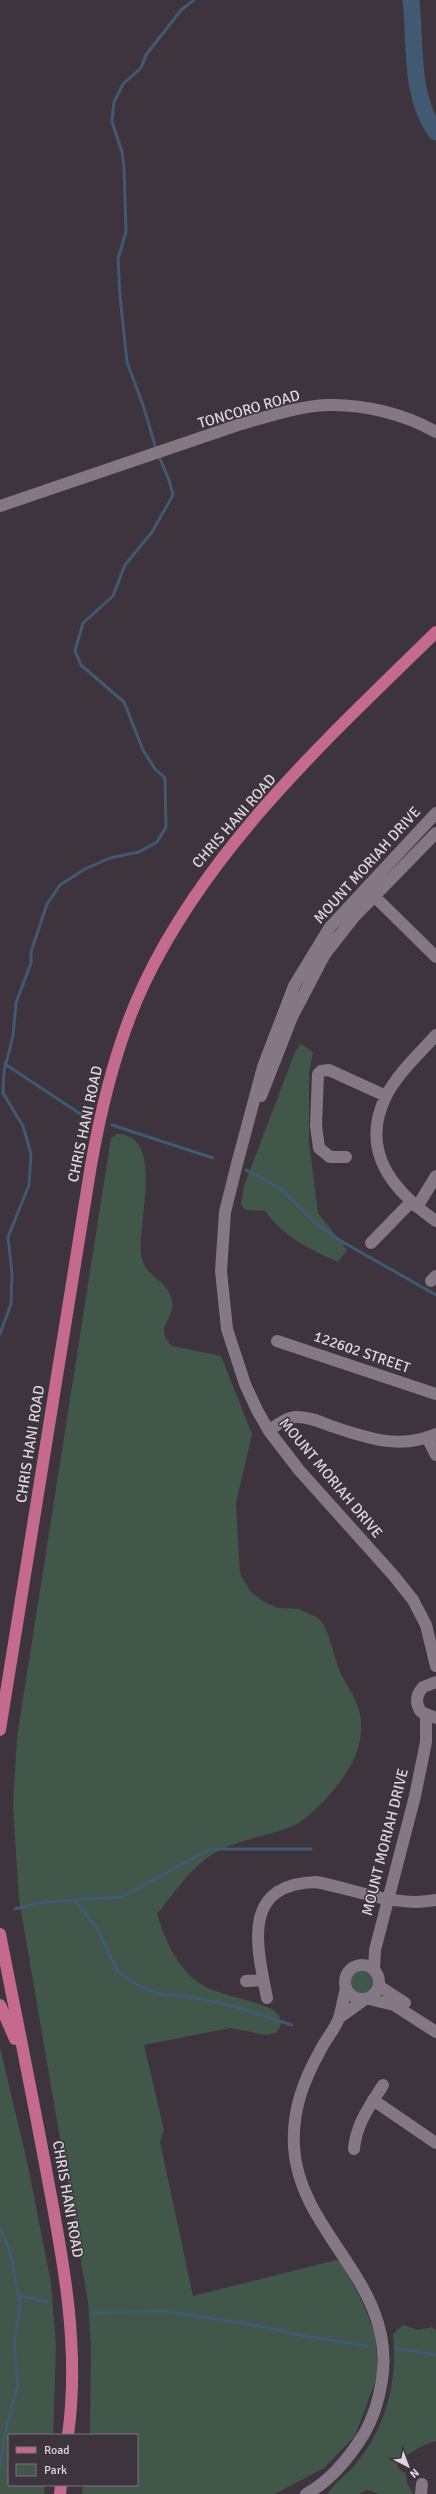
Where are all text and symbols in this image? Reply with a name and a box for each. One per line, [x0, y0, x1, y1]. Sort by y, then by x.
street label: TONCORO ROAD [196, 386, 302, 432]
street label: CHRIS HANI ROAD [188, 770, 280, 872]
street label: MOUNT MORIAH DRIVE [310, 803, 424, 927]
street label: CHRIS HANI ROAD [64, 1064, 106, 1184]
street label: 122602 STREET [312, 1327, 413, 1377]
street label: CHRIS HANI ROAD [12, 1384, 48, 1504]
street label: MOUNT MORIAH DRIVE [276, 1414, 386, 1542]
street label: MOUNT MORIAH DRIVE [358, 1767, 412, 1917]
street label: CHRIS HANI ROAD [49, 2139, 87, 2259]
legend [8, 2434, 138, 2486]
text: Road [44, 2443, 70, 2458]
north arrow [388, 2446, 428, 2486]
text: Park [44, 2463, 67, 2478]
text: N [407, 2466, 422, 2480]

